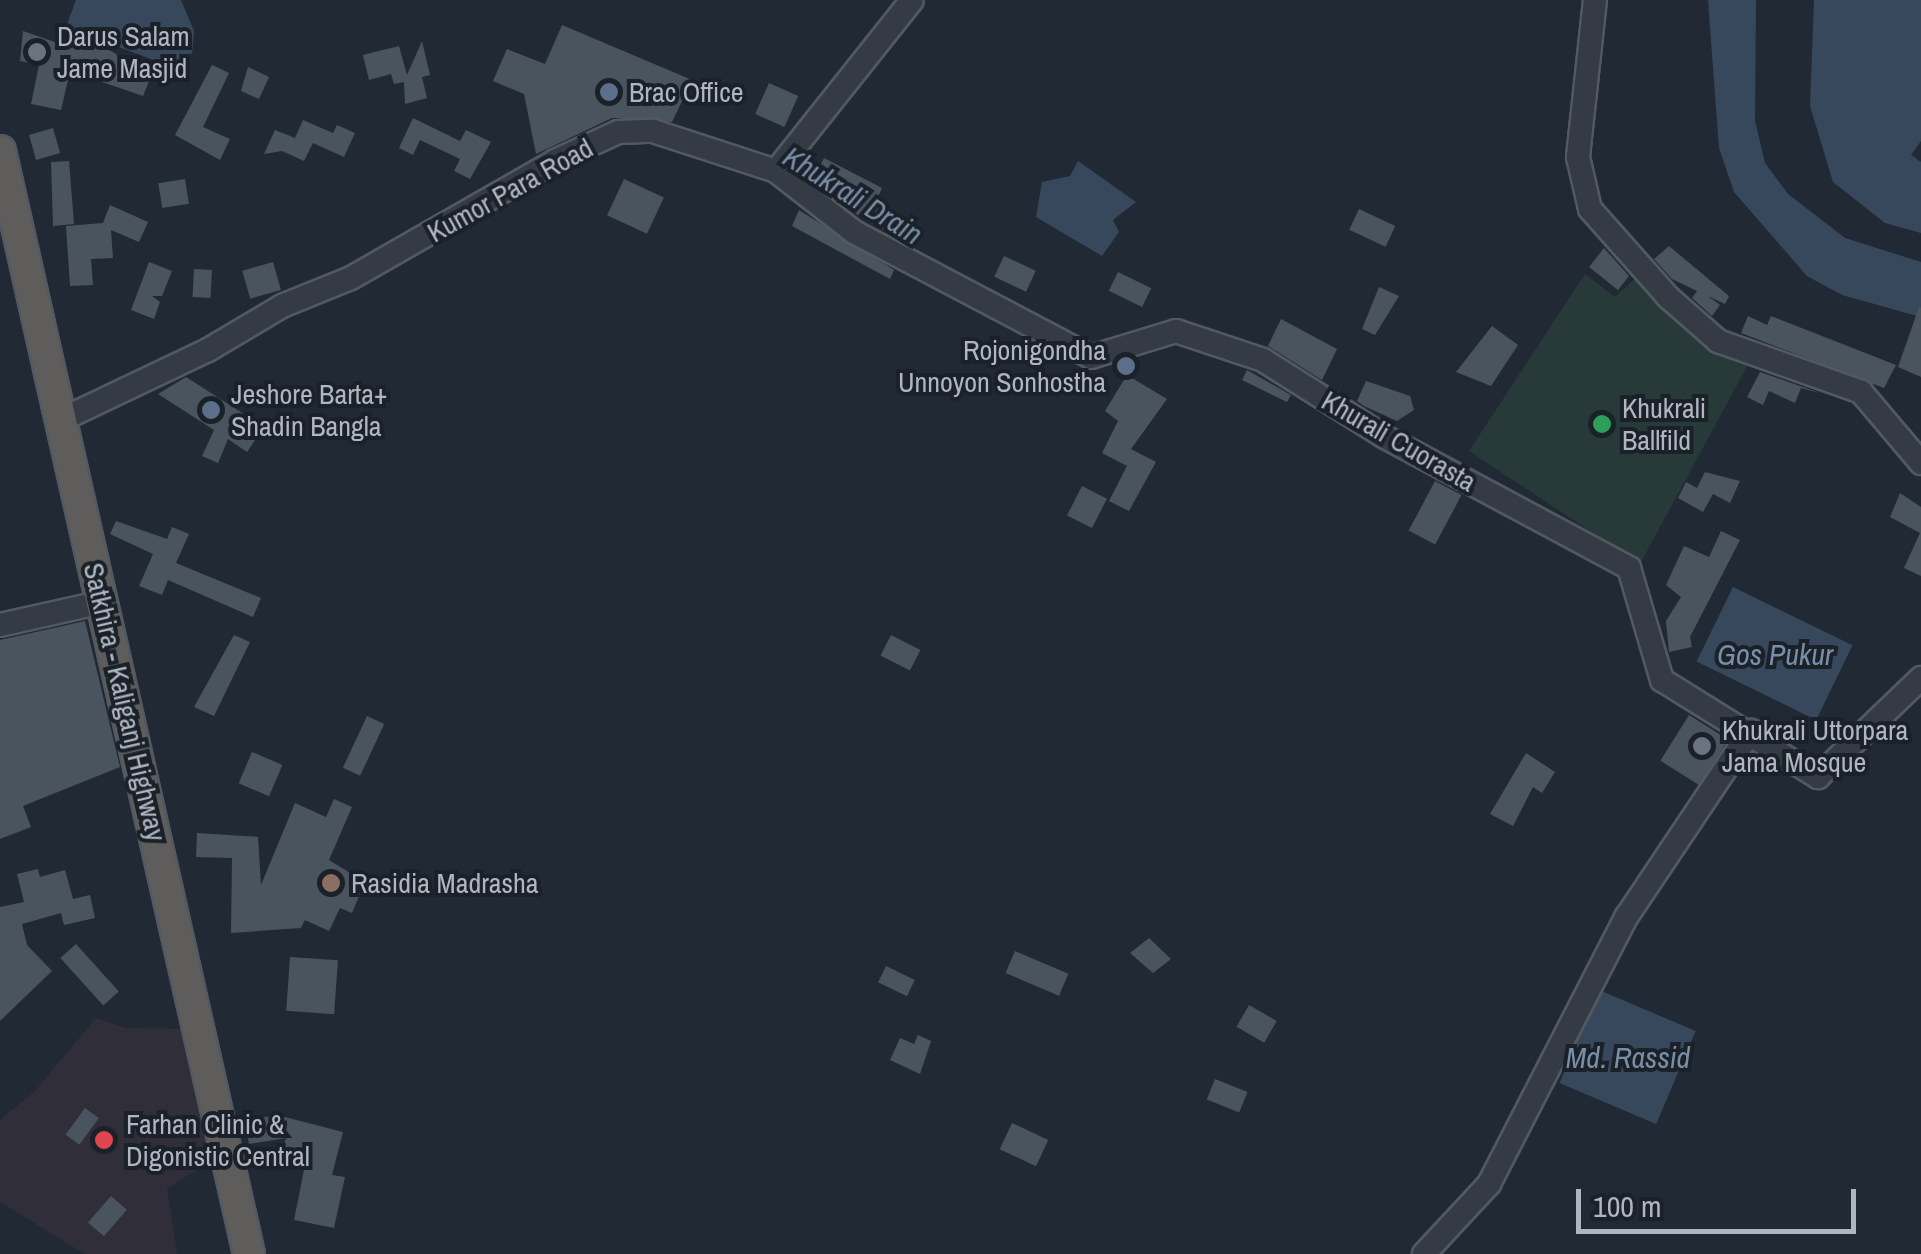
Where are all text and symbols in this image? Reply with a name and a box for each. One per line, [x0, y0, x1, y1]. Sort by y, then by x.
place label: Darus Salam Jame Masjid [57, 19, 190, 85]
marker: Darus Salam Jame Masjid [26, 41, 48, 63]
place label: Brac Office [629, 75, 743, 109]
marker: Brac Office [598, 81, 620, 103]
street label: Kumor Para Road [421, 131, 599, 249]
water label: Khukrali Drain [777, 138, 929, 252]
place label: Rojonigondha Unnoyon Sonhostha [898, 333, 1106, 399]
marker: Rojonigondha Unnoyon Sonhostha [1115, 355, 1137, 377]
place label: Jeshore Barta+ Shadin Bangla [231, 377, 387, 443]
street label: Khurali Cuorasta [1316, 383, 1482, 499]
place label: Khukrali Ballfild [1622, 391, 1706, 457]
marker: Jeshore Barta+ Shadin Bangla [200, 399, 222, 421]
marker: Khukrali Ballfild [1591, 413, 1613, 435]
street label: Satkhira - Kaliganj Highway [77, 560, 173, 844]
water label: Gos Pukur [1717, 636, 1833, 672]
place label: Khukrali Uttorpara Jama Mosque [1722, 713, 1908, 779]
marker: Khukrali Uttorpara Jama Mosque [1691, 735, 1713, 757]
place label: Rasidia Madrasha [351, 866, 539, 900]
marker: Rasidia Madrasha [320, 872, 342, 894]
water label: Md. Rassid [1566, 1039, 1690, 1075]
place label: Farhan Clinic & Digonistic Central [126, 1107, 310, 1173]
marker: Farhan Clinic & Digonistic Central [91, 1127, 117, 1153]
scale bar [1581, 1169, 1861, 1231]
text: 100 m [1593, 1186, 1661, 1226]

